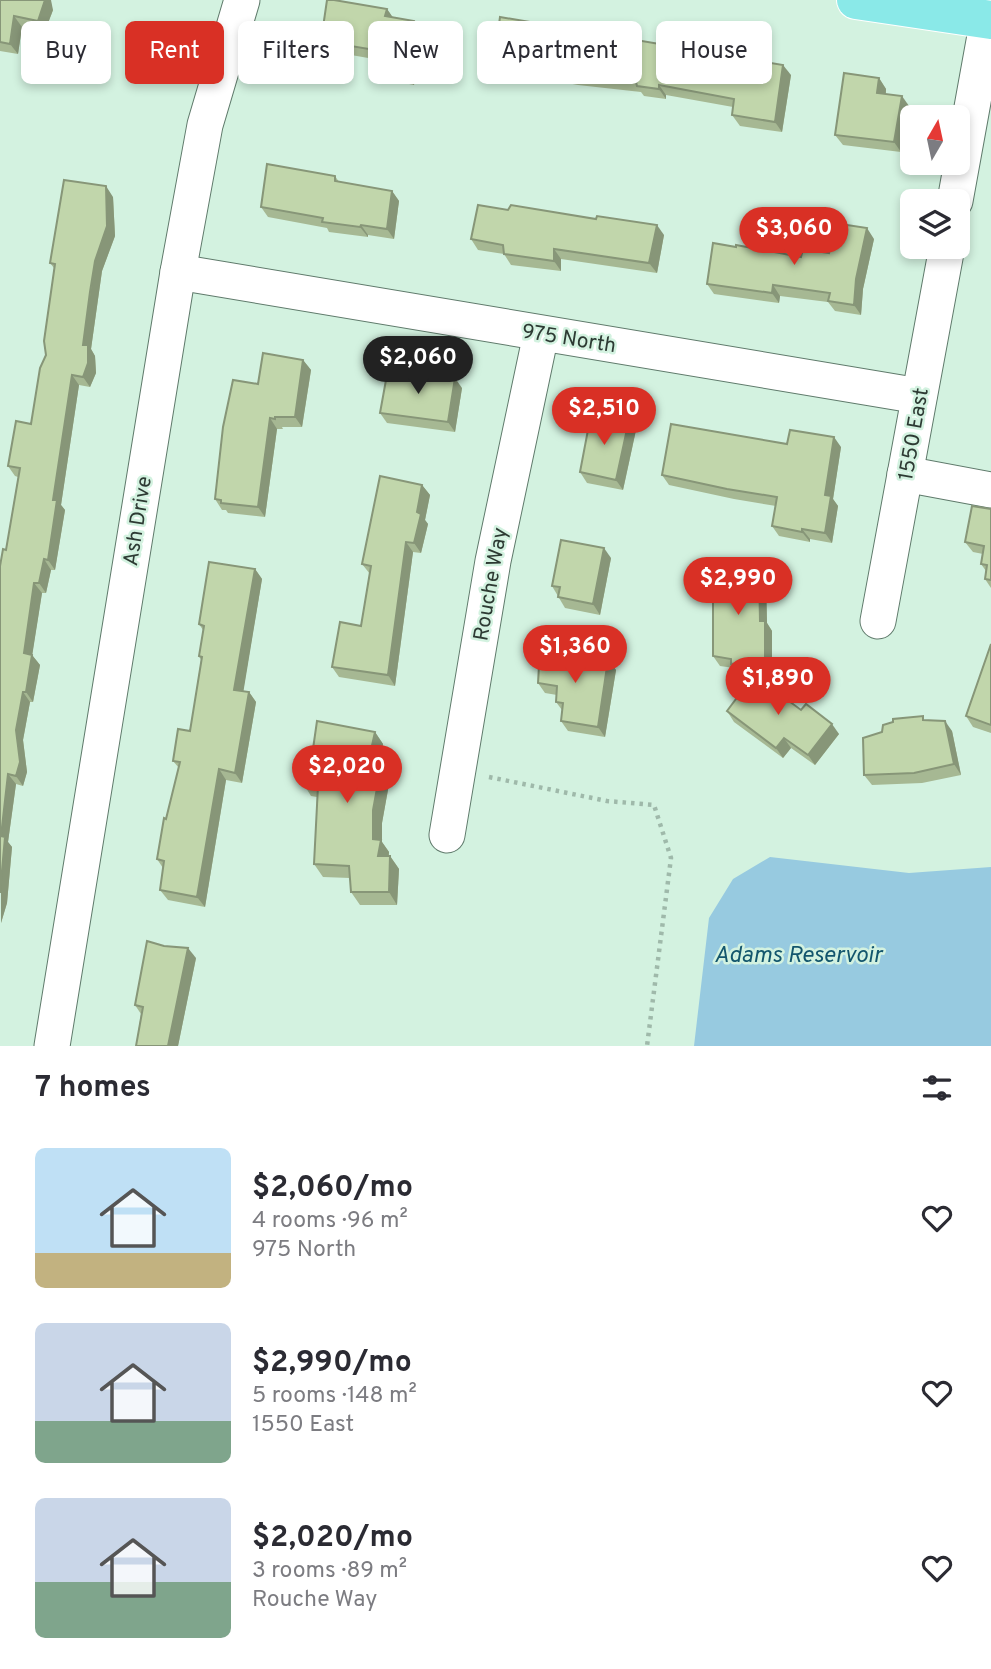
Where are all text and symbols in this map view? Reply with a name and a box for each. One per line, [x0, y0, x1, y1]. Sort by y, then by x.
chip: Buy [21, 21, 111, 84]
chip: Rent [125, 21, 224, 84]
chip: Filters [238, 21, 354, 84]
chip: New [368, 21, 463, 84]
chip: Apartment [477, 21, 642, 84]
chip: House [656, 21, 772, 84]
north arrow [900, 105, 970, 175]
map controls [900, 105, 970, 259]
button: layers [900, 189, 970, 259]
pin: $3,060 [737, 208, 851, 267]
text: $3,060 [755, 215, 833, 244]
street label: 975 North [520, 319, 618, 360]
pin: $2,060 [361, 336, 475, 396]
text: $2,060 [379, 344, 457, 373]
street label: 1550 East [893, 386, 936, 483]
pin: $2,510 [547, 388, 661, 447]
text: $2,510 [568, 395, 640, 424]
street label: Ash Drive [118, 474, 159, 568]
street label: Rouche Way [468, 526, 515, 643]
pin: $2,990 [681, 558, 795, 617]
text: $2,990 [699, 565, 777, 594]
pin: $1,360 [518, 626, 632, 685]
text: $1,360 [539, 633, 611, 662]
pin: $1,890 [721, 658, 835, 717]
text: $1,890 [742, 665, 814, 694]
pin: $2,020 [290, 746, 404, 805]
text: $2,020 [308, 753, 386, 782]
water label: Adams Reservoir [714, 942, 884, 971]
icon: filters [918, 1069, 956, 1107]
text: 7 homes [35, 1070, 151, 1107]
text: $2,060/mo [252, 1170, 413, 1207]
icon: home [91, 1176, 175, 1260]
icon: heart [918, 1199, 956, 1237]
text: 4 rooms · 96 m² [252, 1207, 408, 1236]
text: 975 North [252, 1236, 356, 1265]
text: $2,990/mo [252, 1345, 412, 1382]
icon: home [91, 1351, 175, 1435]
icon: heart [918, 1374, 956, 1412]
text: 5 rooms · 148 m² [252, 1382, 417, 1411]
text: 1550 East [252, 1411, 354, 1440]
text: $2,020/mo [252, 1520, 413, 1557]
icon: home [91, 1526, 175, 1610]
icon: heart [918, 1549, 956, 1587]
text: 3 rooms · 89 m² [252, 1557, 407, 1586]
text: Rouche Way [252, 1586, 377, 1615]

